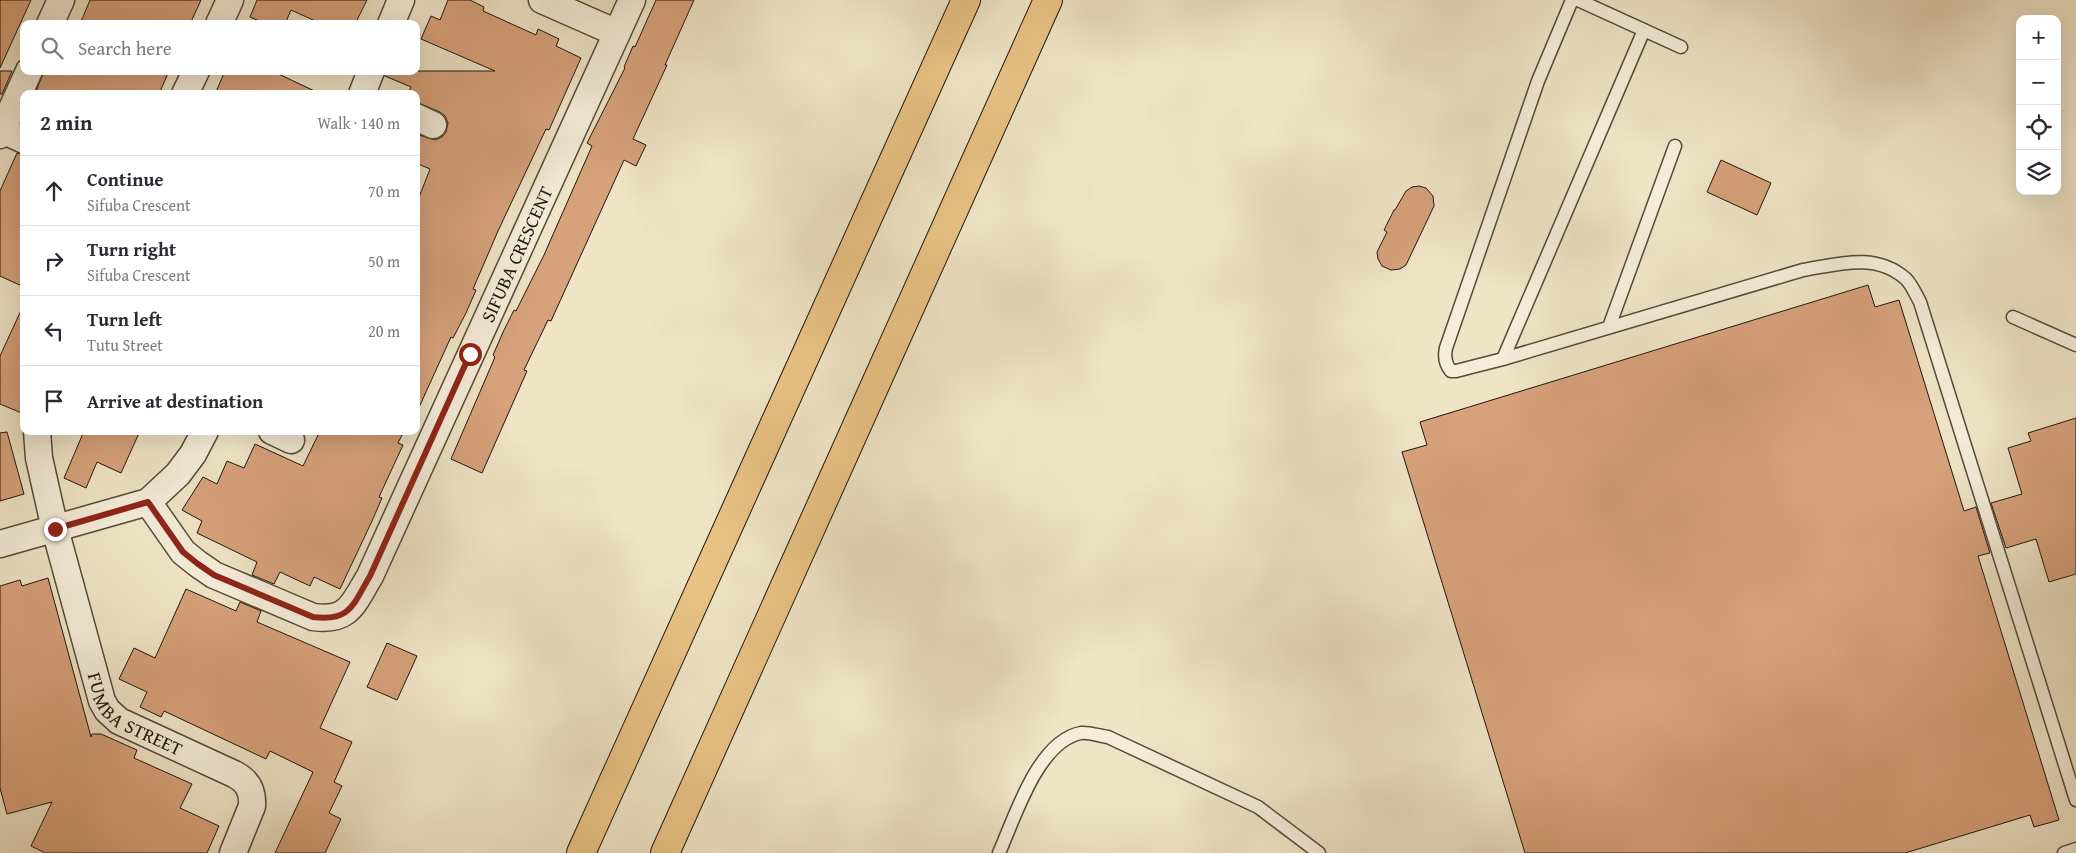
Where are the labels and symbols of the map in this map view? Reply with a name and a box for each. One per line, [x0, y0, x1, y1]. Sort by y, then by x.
street label: SIFUBA CRESCENT [473, 181, 560, 327]
route start [459, 343, 482, 366]
route end [44, 518, 67, 541]
street label: FUMBA STREET [81, 669, 187, 763]

